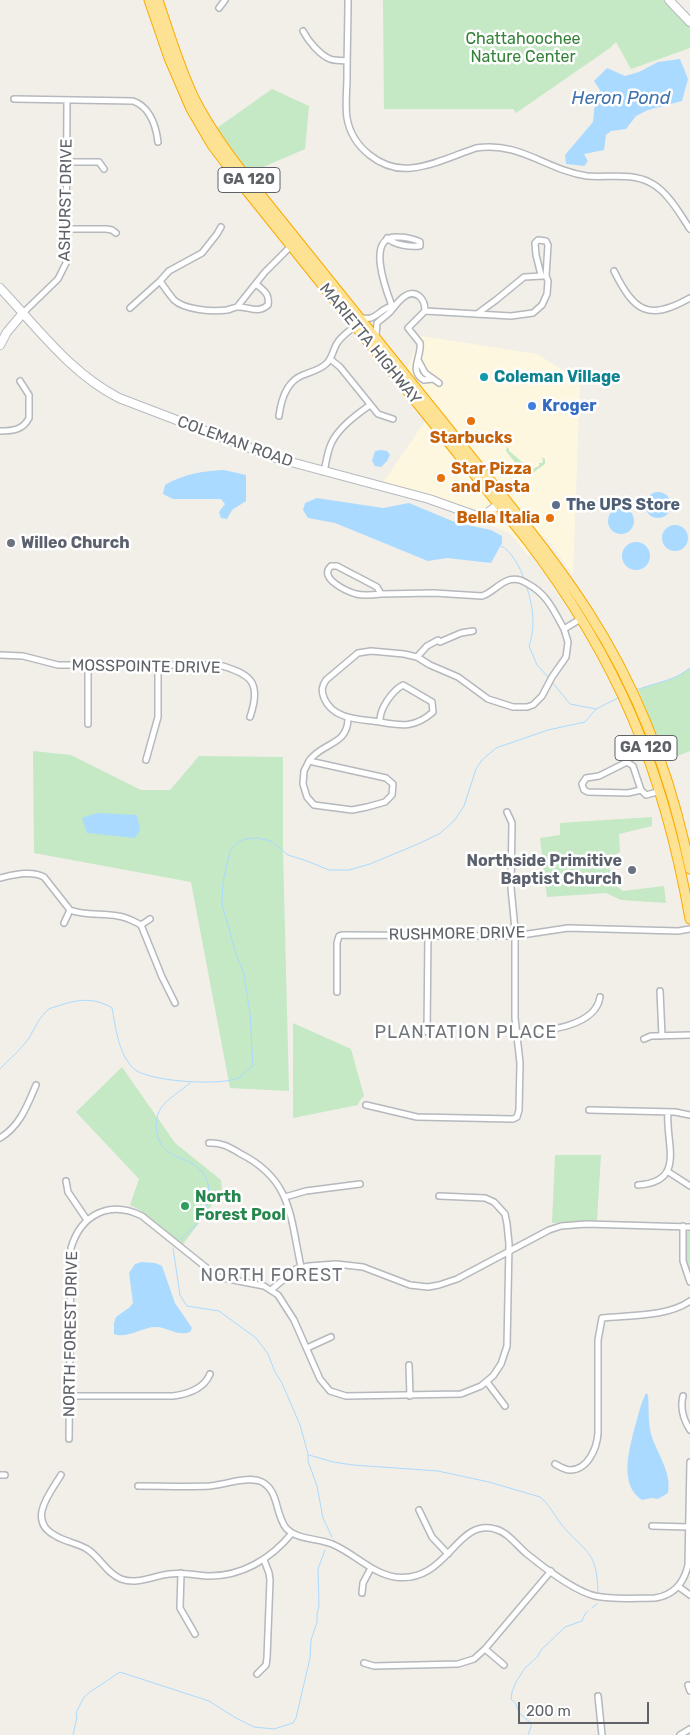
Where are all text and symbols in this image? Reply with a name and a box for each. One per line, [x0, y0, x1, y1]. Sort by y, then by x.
park label: Chattahoochee Nature Center [465, 29, 581, 67]
water label: Heron Pond [572, 88, 670, 110]
street label: ASHURST DRIVE [55, 138, 77, 262]
road number: GA 120 [218, 168, 280, 192]
street label: MARIETTA HIGHWAY [315, 280, 425, 408]
place label: Coleman Village [494, 367, 621, 387]
marker: Coleman Village [478, 371, 490, 383]
place label: Kroger [542, 396, 596, 416]
marker: Kroger [526, 400, 538, 412]
street label: COLEMAN ROAD [175, 412, 295, 472]
marker: Starbucks [465, 415, 477, 427]
place label: Starbucks [430, 428, 512, 448]
place label: Star Pizza and Pasta [451, 459, 532, 497]
marker: Star Pizza and Pasta [435, 472, 447, 484]
place label: The UPS Store [566, 495, 680, 515]
marker: The UPS Store [550, 499, 562, 511]
place label: Bella Italia [457, 508, 540, 528]
marker: Bella Italia [544, 512, 556, 524]
place label: Willeo Church [21, 533, 130, 553]
marker: Willeo Church [5, 537, 17, 549]
street label: MOSSPOINTE DRIVE [71, 656, 221, 678]
road number: GA 120 [615, 736, 677, 760]
place label: Northside Primitive Baptist Church [467, 851, 622, 889]
marker: Northside Primitive Baptist Church [626, 864, 638, 876]
street label: RUSHMORE DRIVE [388, 923, 526, 945]
district label: PLANTATION PLACE [373, 1022, 559, 1044]
place label: North Forest Pool [195, 1187, 286, 1225]
marker: North Forest Pool [179, 1200, 191, 1212]
street label: NORTH FOREST DRIVE [60, 1251, 82, 1417]
district label: NORTH FOREST [199, 1265, 345, 1287]
scale bar [520, 1692, 651, 1724]
text: 200 m [526, 1702, 571, 1720]

